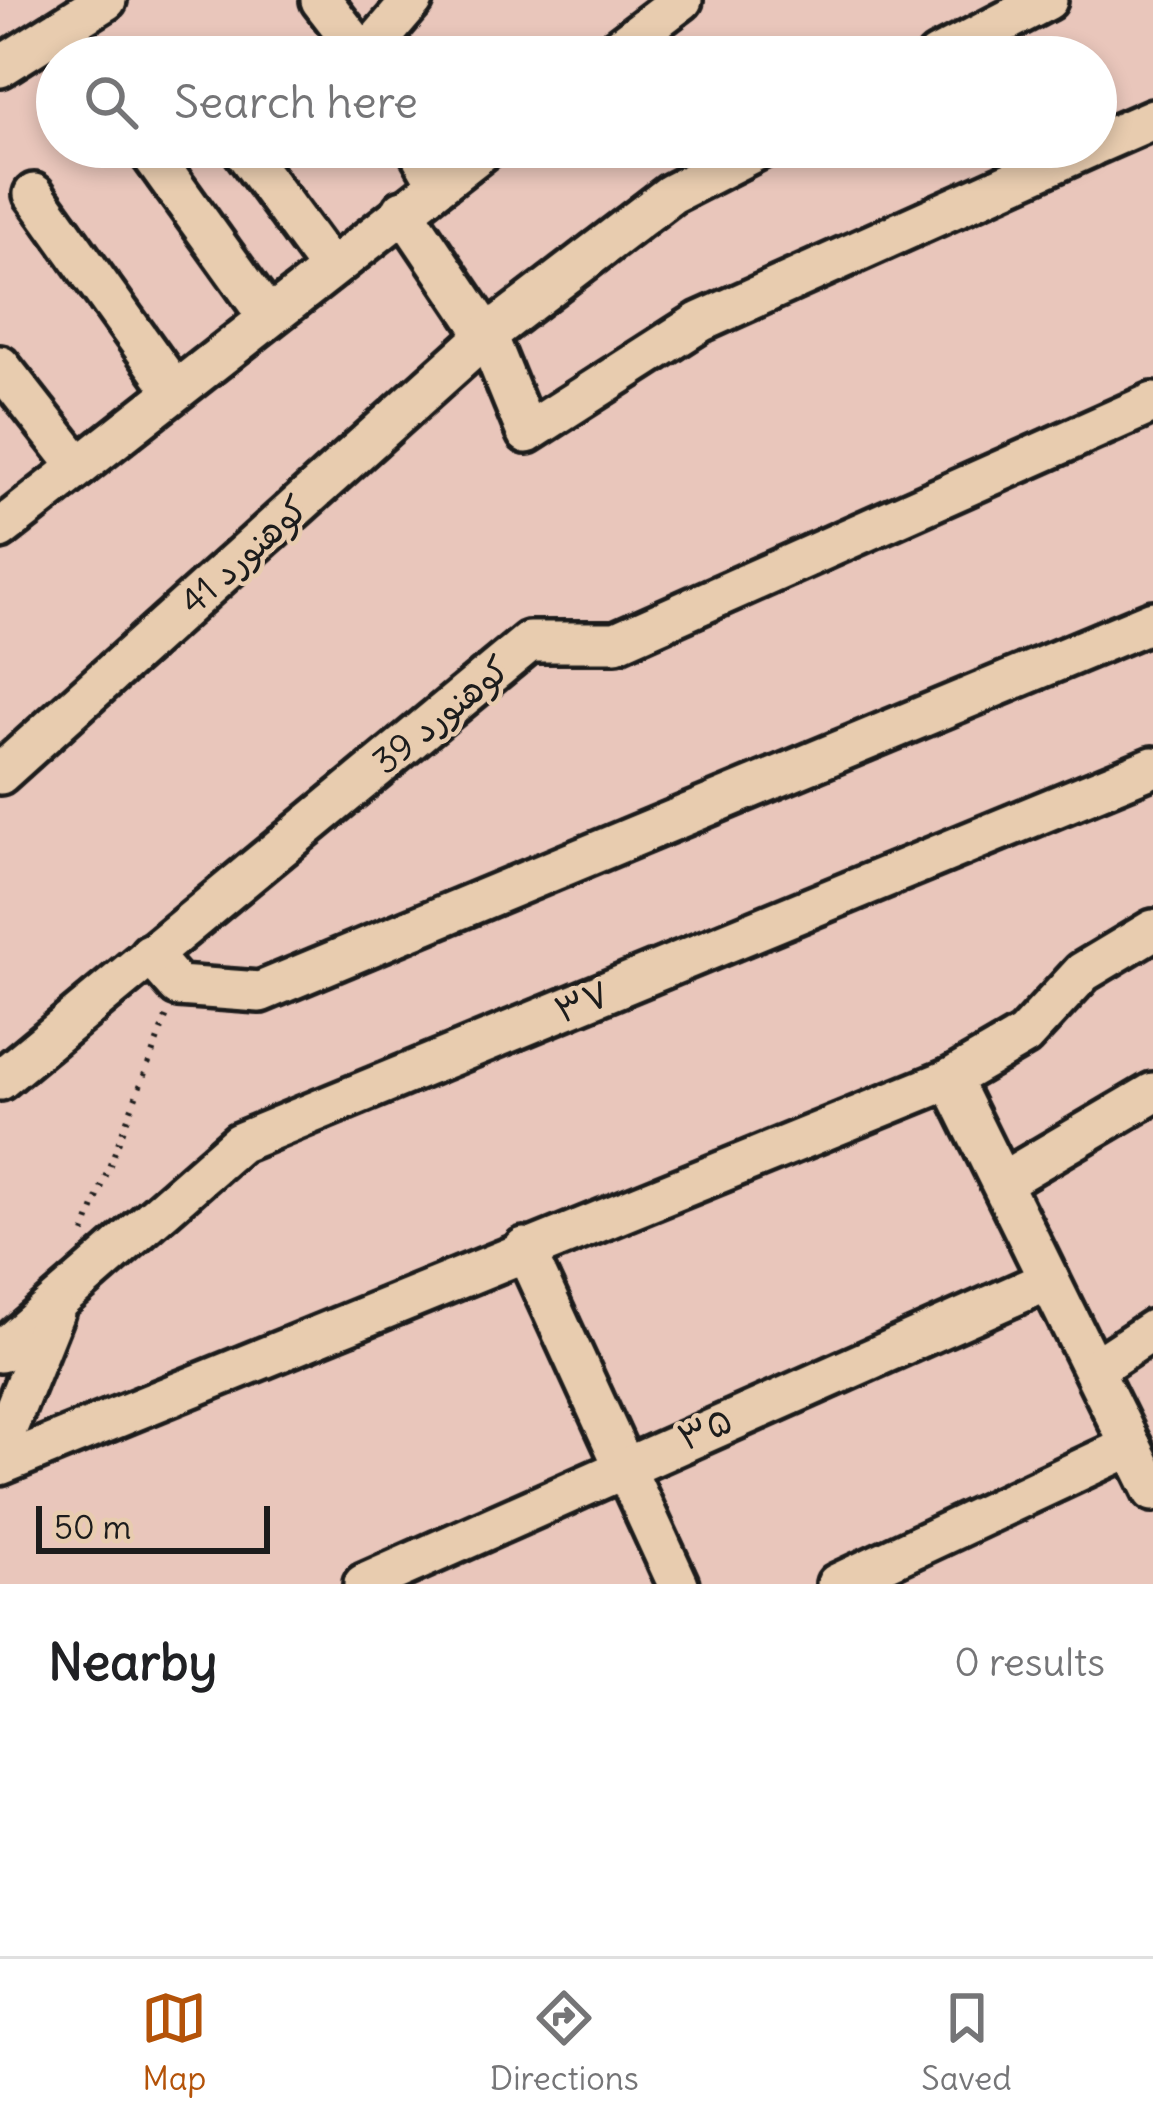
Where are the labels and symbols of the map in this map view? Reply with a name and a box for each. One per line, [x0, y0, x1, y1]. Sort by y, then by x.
street label: کوهنورد 41 [171, 486, 317, 624]
street label: کوهنورد 39 [363, 646, 519, 784]
street label: ۳۷ [548, 971, 616, 1033]
street label: ۳۵ [671, 1398, 739, 1460]
scale bar [36, 1500, 270, 1553]

